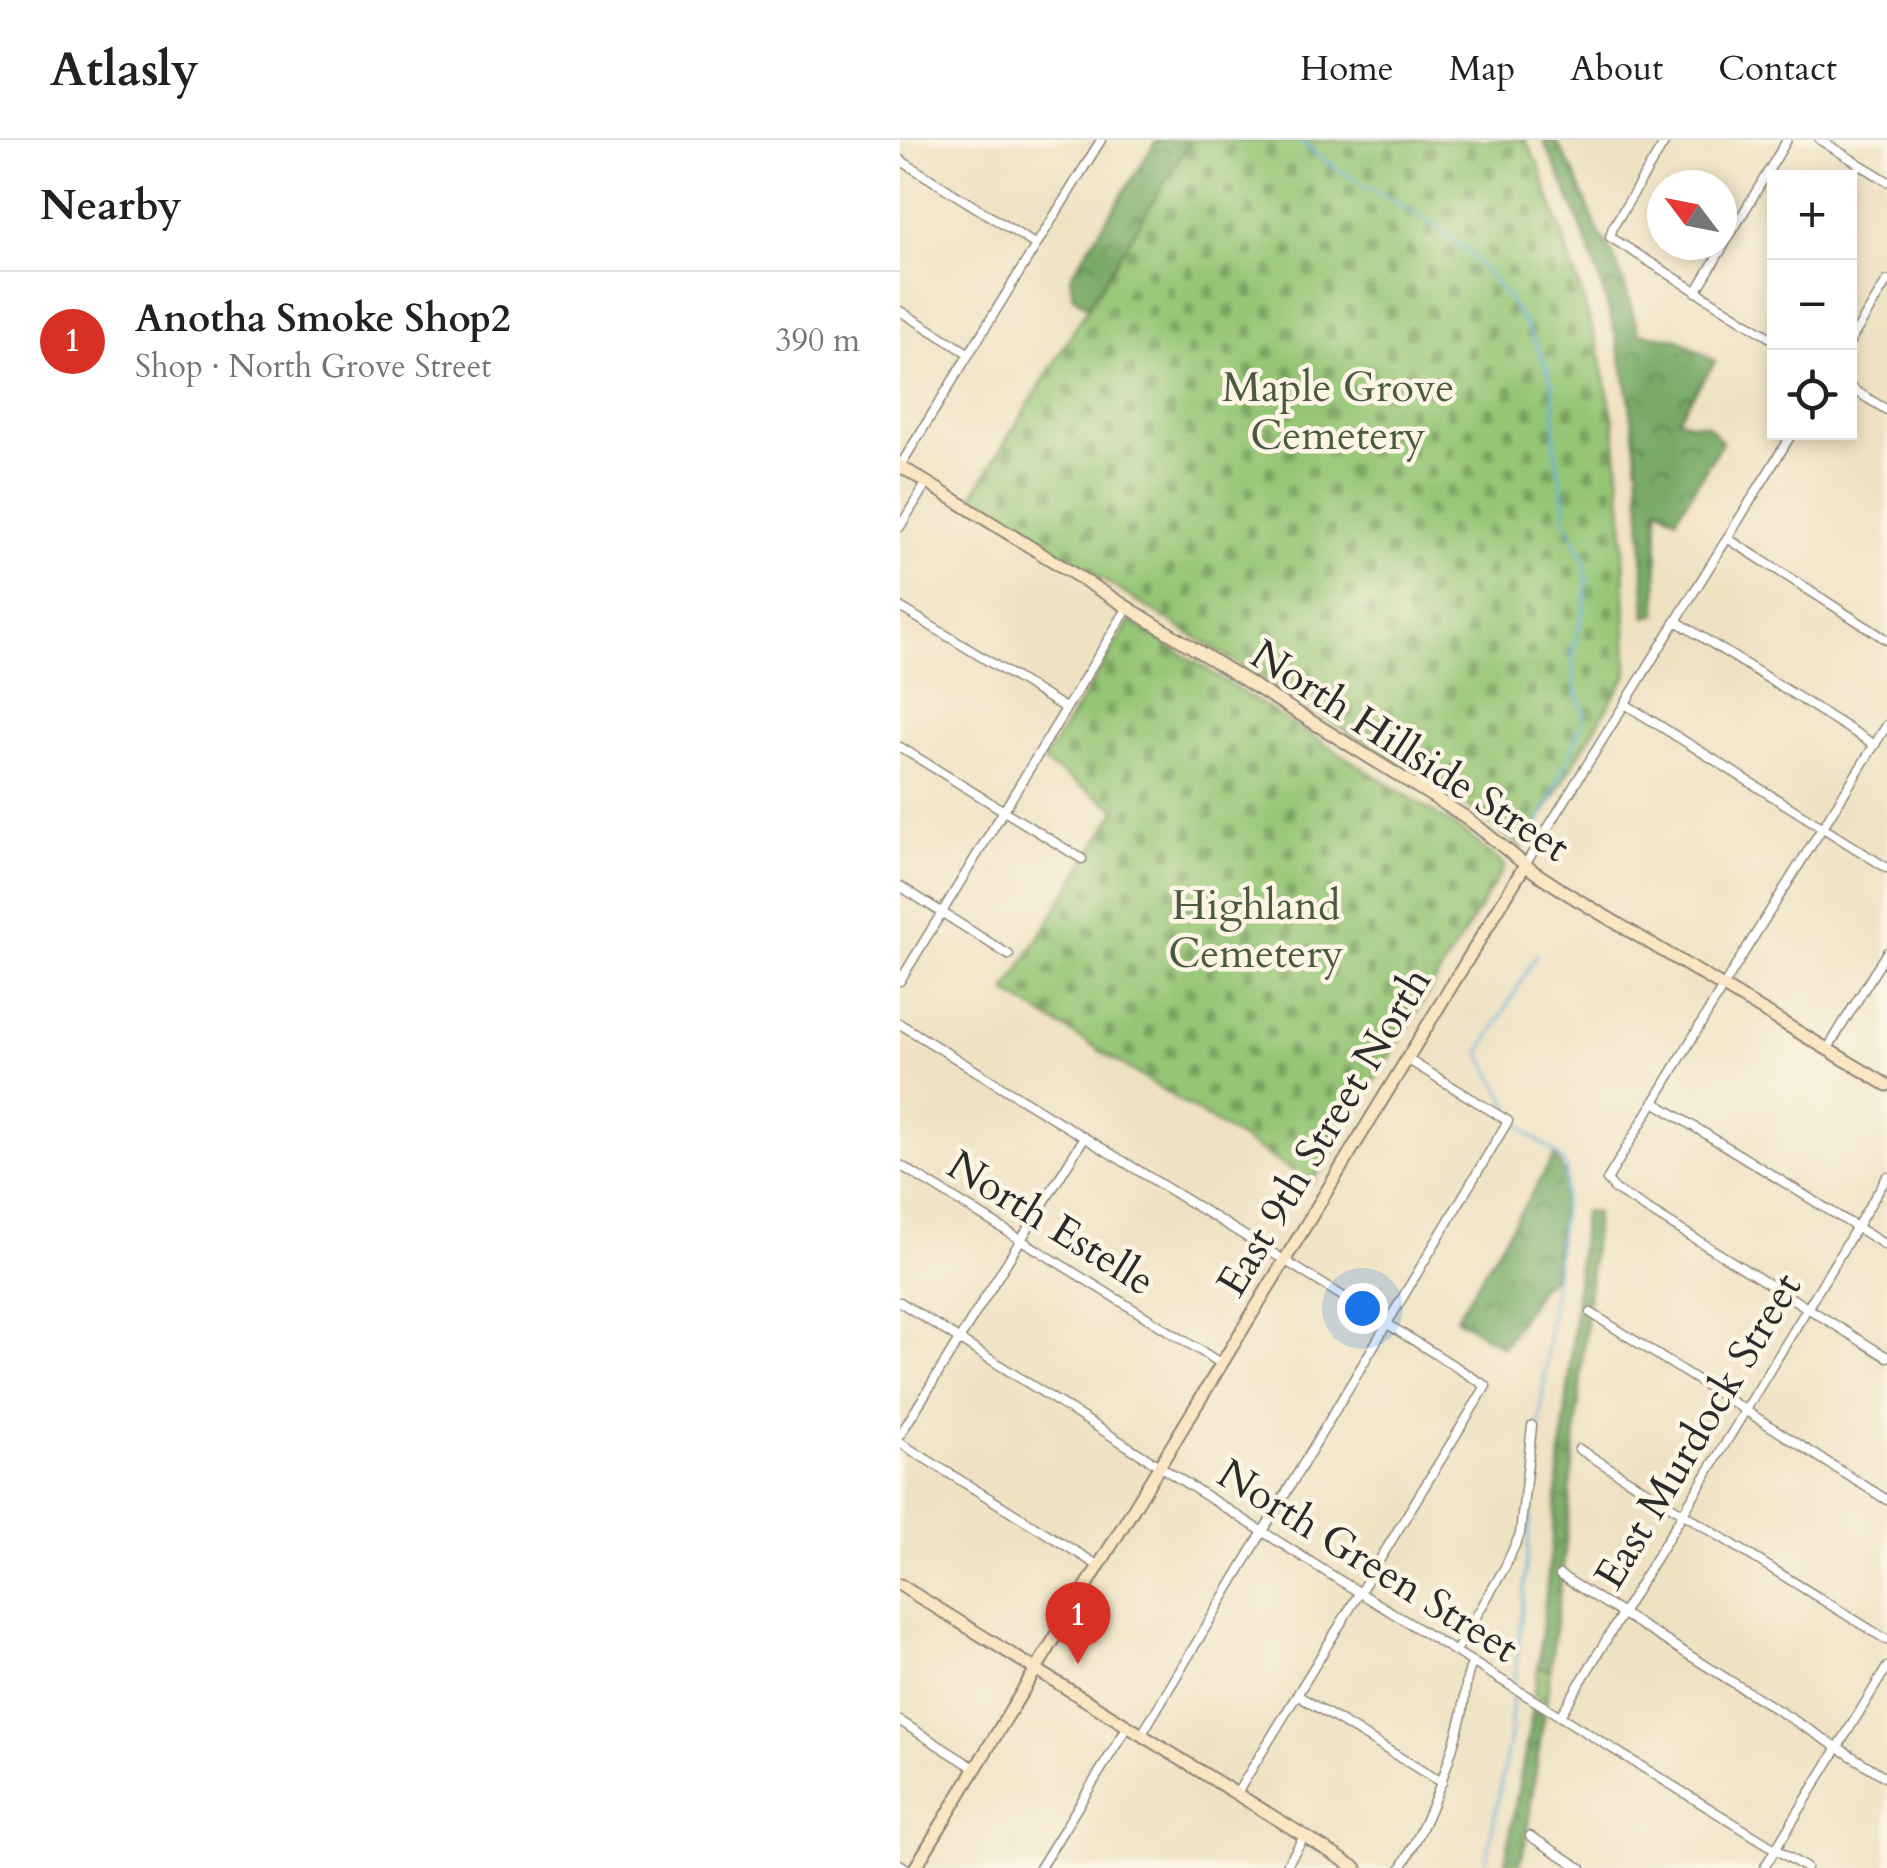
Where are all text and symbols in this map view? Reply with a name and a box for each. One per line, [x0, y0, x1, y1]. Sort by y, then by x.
text: Atlasly [50, 37, 199, 102]
text: Home [1300, 45, 1394, 93]
text: Map [1449, 45, 1515, 93]
text: About [1570, 45, 1663, 93]
text: Contact [1718, 45, 1837, 93]
north arrow [1647, 170, 1737, 260]
map controls [1767, 170, 1857, 440]
button: + [1767, 170, 1857, 260]
text: Nearby [40, 177, 182, 234]
button: − [1767, 260, 1857, 350]
text: Anotha Smoke Shop2 [135, 293, 511, 345]
text: 1 [64, 319, 81, 363]
text: 390 m [775, 319, 860, 363]
text: Shop · North Grove Street [135, 345, 491, 389]
button: locate [1767, 350, 1857, 440]
park label: Maple Grove Cemetery [1222, 359, 1454, 464]
street label: North Hillside Street [1240, 627, 1580, 875]
park label: Highland Cemetery [1168, 877, 1344, 982]
street label: East 9th Street North [1203, 957, 1445, 1307]
street label: North Estelle [937, 1137, 1165, 1309]
street label: East Murdock Street [1581, 1262, 1815, 1600]
your location [1337, 1283, 1388, 1334]
street label: North Green Street [1207, 1446, 1529, 1676]
pin: 1 [1046, 1582, 1110, 1664]

